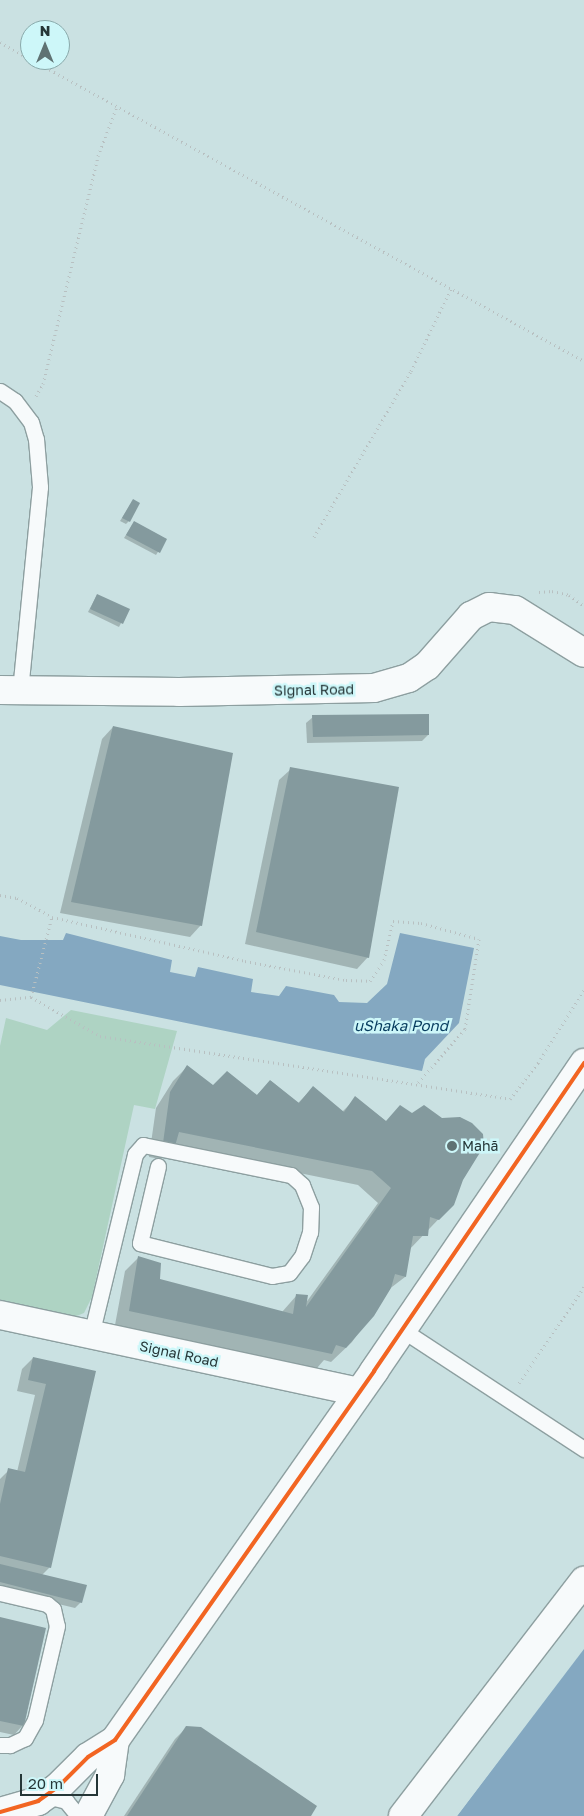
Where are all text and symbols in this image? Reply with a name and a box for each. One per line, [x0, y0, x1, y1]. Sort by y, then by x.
north arrow [20, 20, 70, 70]
text: N [40, 22, 50, 39]
street label: Signal Road [274, 681, 354, 699]
water label: uShaka Pond [354, 1017, 448, 1035]
place label: Mahā [462, 1138, 498, 1154]
marker: Mahā [446, 1140, 458, 1152]
street label: Signal Road [138, 1337, 220, 1371]
scale bar [22, 1764, 100, 1796]
text: 20 m [28, 1774, 63, 1792]

